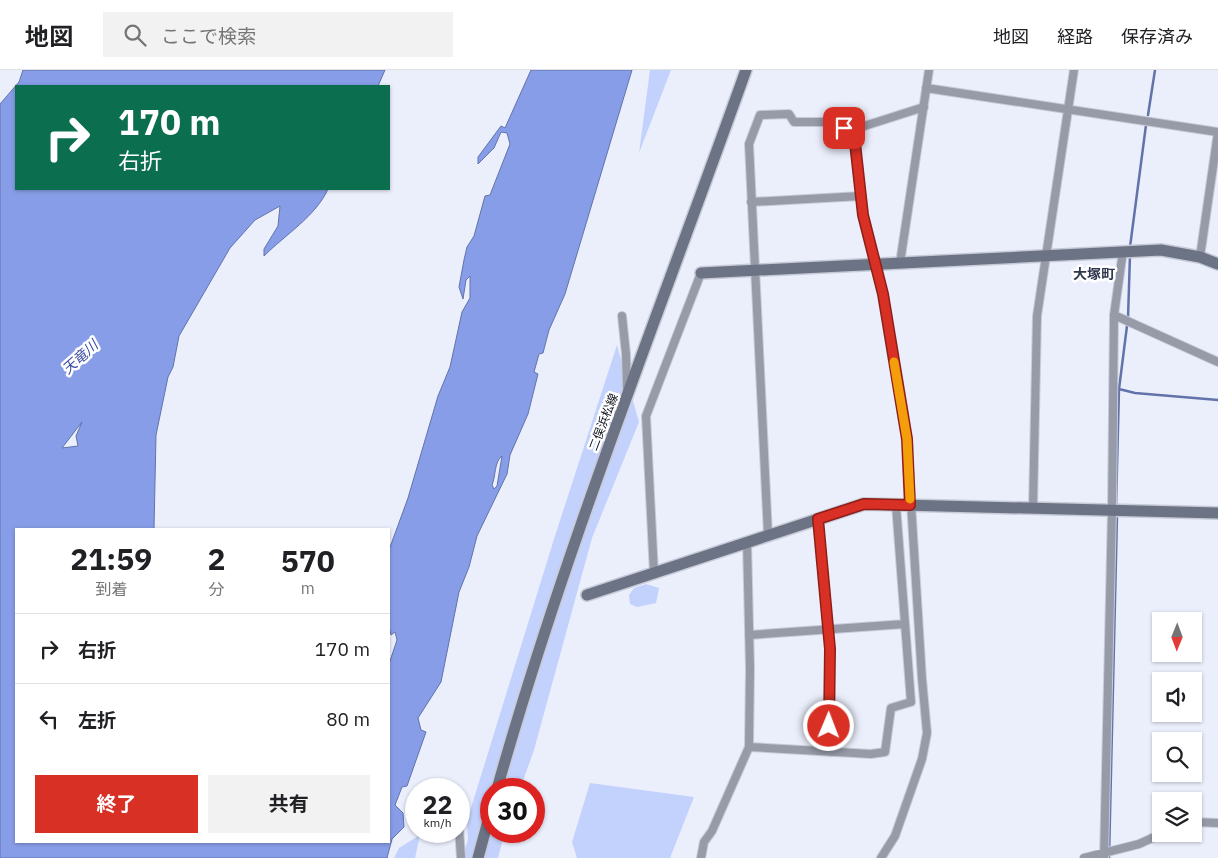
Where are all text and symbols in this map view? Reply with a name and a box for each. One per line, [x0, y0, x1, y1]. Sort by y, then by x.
search box [103, 12, 453, 57]
text: 地図 [25, 20, 73, 52]
icon: search [121, 21, 149, 49]
text: ここで検索 [161, 24, 256, 48]
text: 地図 [993, 25, 1029, 48]
text: 経路 [1057, 25, 1093, 48]
text: 保存済み [1121, 25, 1193, 48]
text: 170 m [118, 99, 221, 145]
icon: right [35, 105, 100, 170]
pin [823, 107, 865, 149]
icon: arrive [830, 114, 858, 142]
text: 右折 [118, 146, 162, 175]
district label: 大塚町 [1073, 265, 1115, 283]
water label: 天竜川 [58, 335, 103, 378]
street label: 二俣浜松線 [585, 391, 621, 453]
text: 21:59 [70, 539, 152, 578]
text: 2 [207, 539, 225, 578]
text: 570 [281, 541, 335, 580]
text: m [301, 578, 315, 598]
text: 到着 [95, 579, 127, 599]
text: 分 [208, 579, 224, 599]
north arrow [1152, 612, 1202, 662]
map controls [1152, 612, 1202, 842]
icon: right [35, 635, 63, 663]
text: 170 m [315, 637, 370, 661]
text: 右折 [78, 638, 116, 662]
button: sound [1152, 672, 1202, 722]
position arrow [802, 699, 854, 751]
icon: left [35, 705, 63, 733]
text: 80 m [326, 707, 370, 731]
text: 左折 [78, 708, 116, 732]
button: search [1152, 732, 1202, 782]
button: 終了 [35, 775, 198, 833]
button: 共有 [208, 775, 370, 833]
speed limit sign: 30 [480, 778, 545, 843]
text: 22 [422, 788, 453, 821]
button: layers [1152, 792, 1202, 842]
text: km/h [423, 815, 452, 830]

